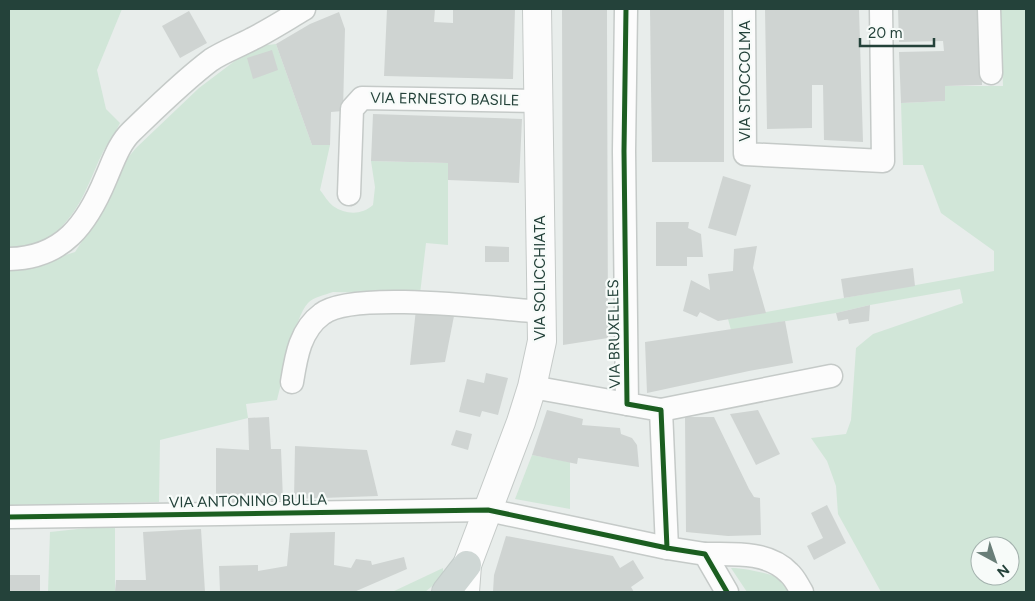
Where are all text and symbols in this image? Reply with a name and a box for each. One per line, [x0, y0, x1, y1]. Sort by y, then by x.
scale bar [860, 15, 934, 47]
street label: VIA STOCCOLMA [736, 20, 754, 142]
text: 20 m [868, 24, 902, 42]
street label: VIA ERNESTO BASILE [370, 89, 520, 109]
street label: VIA SOLICCHIATA [531, 215, 549, 341]
street label: VIA BRUXELLES [604, 279, 624, 389]
street label: VIA ANTONINO BULLA [169, 491, 327, 511]
north arrow [970, 536, 1020, 586]
text: N [993, 561, 1013, 581]

